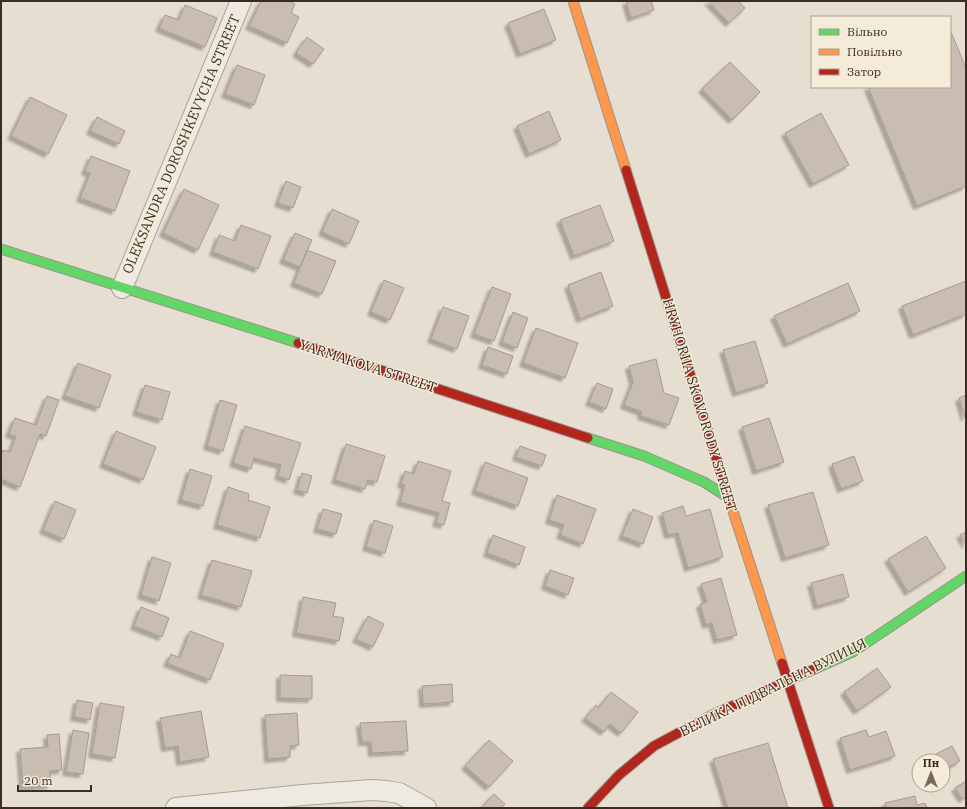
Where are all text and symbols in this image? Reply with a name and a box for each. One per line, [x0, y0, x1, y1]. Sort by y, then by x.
street label: OLEKSANDRA DOROSHKEVYCHA STREET [118, 12, 244, 276]
legend [811, 16, 951, 88]
text: Вільно [847, 24, 888, 39]
text: Повільно [847, 44, 902, 59]
text: Затор [847, 64, 881, 79]
street label: HRYHORIIA SKOVORODY STREET [659, 296, 741, 514]
street label: YARMAKOVA STREET [297, 335, 439, 397]
street label: ВЕЛИКА ПІДВАЛЬНА ВУЛИЦЯ [677, 634, 869, 740]
north arrow [911, 753, 951, 793]
text: Пн [923, 756, 940, 770]
scale bar [18, 767, 91, 793]
text: 20 m [24, 773, 53, 788]

